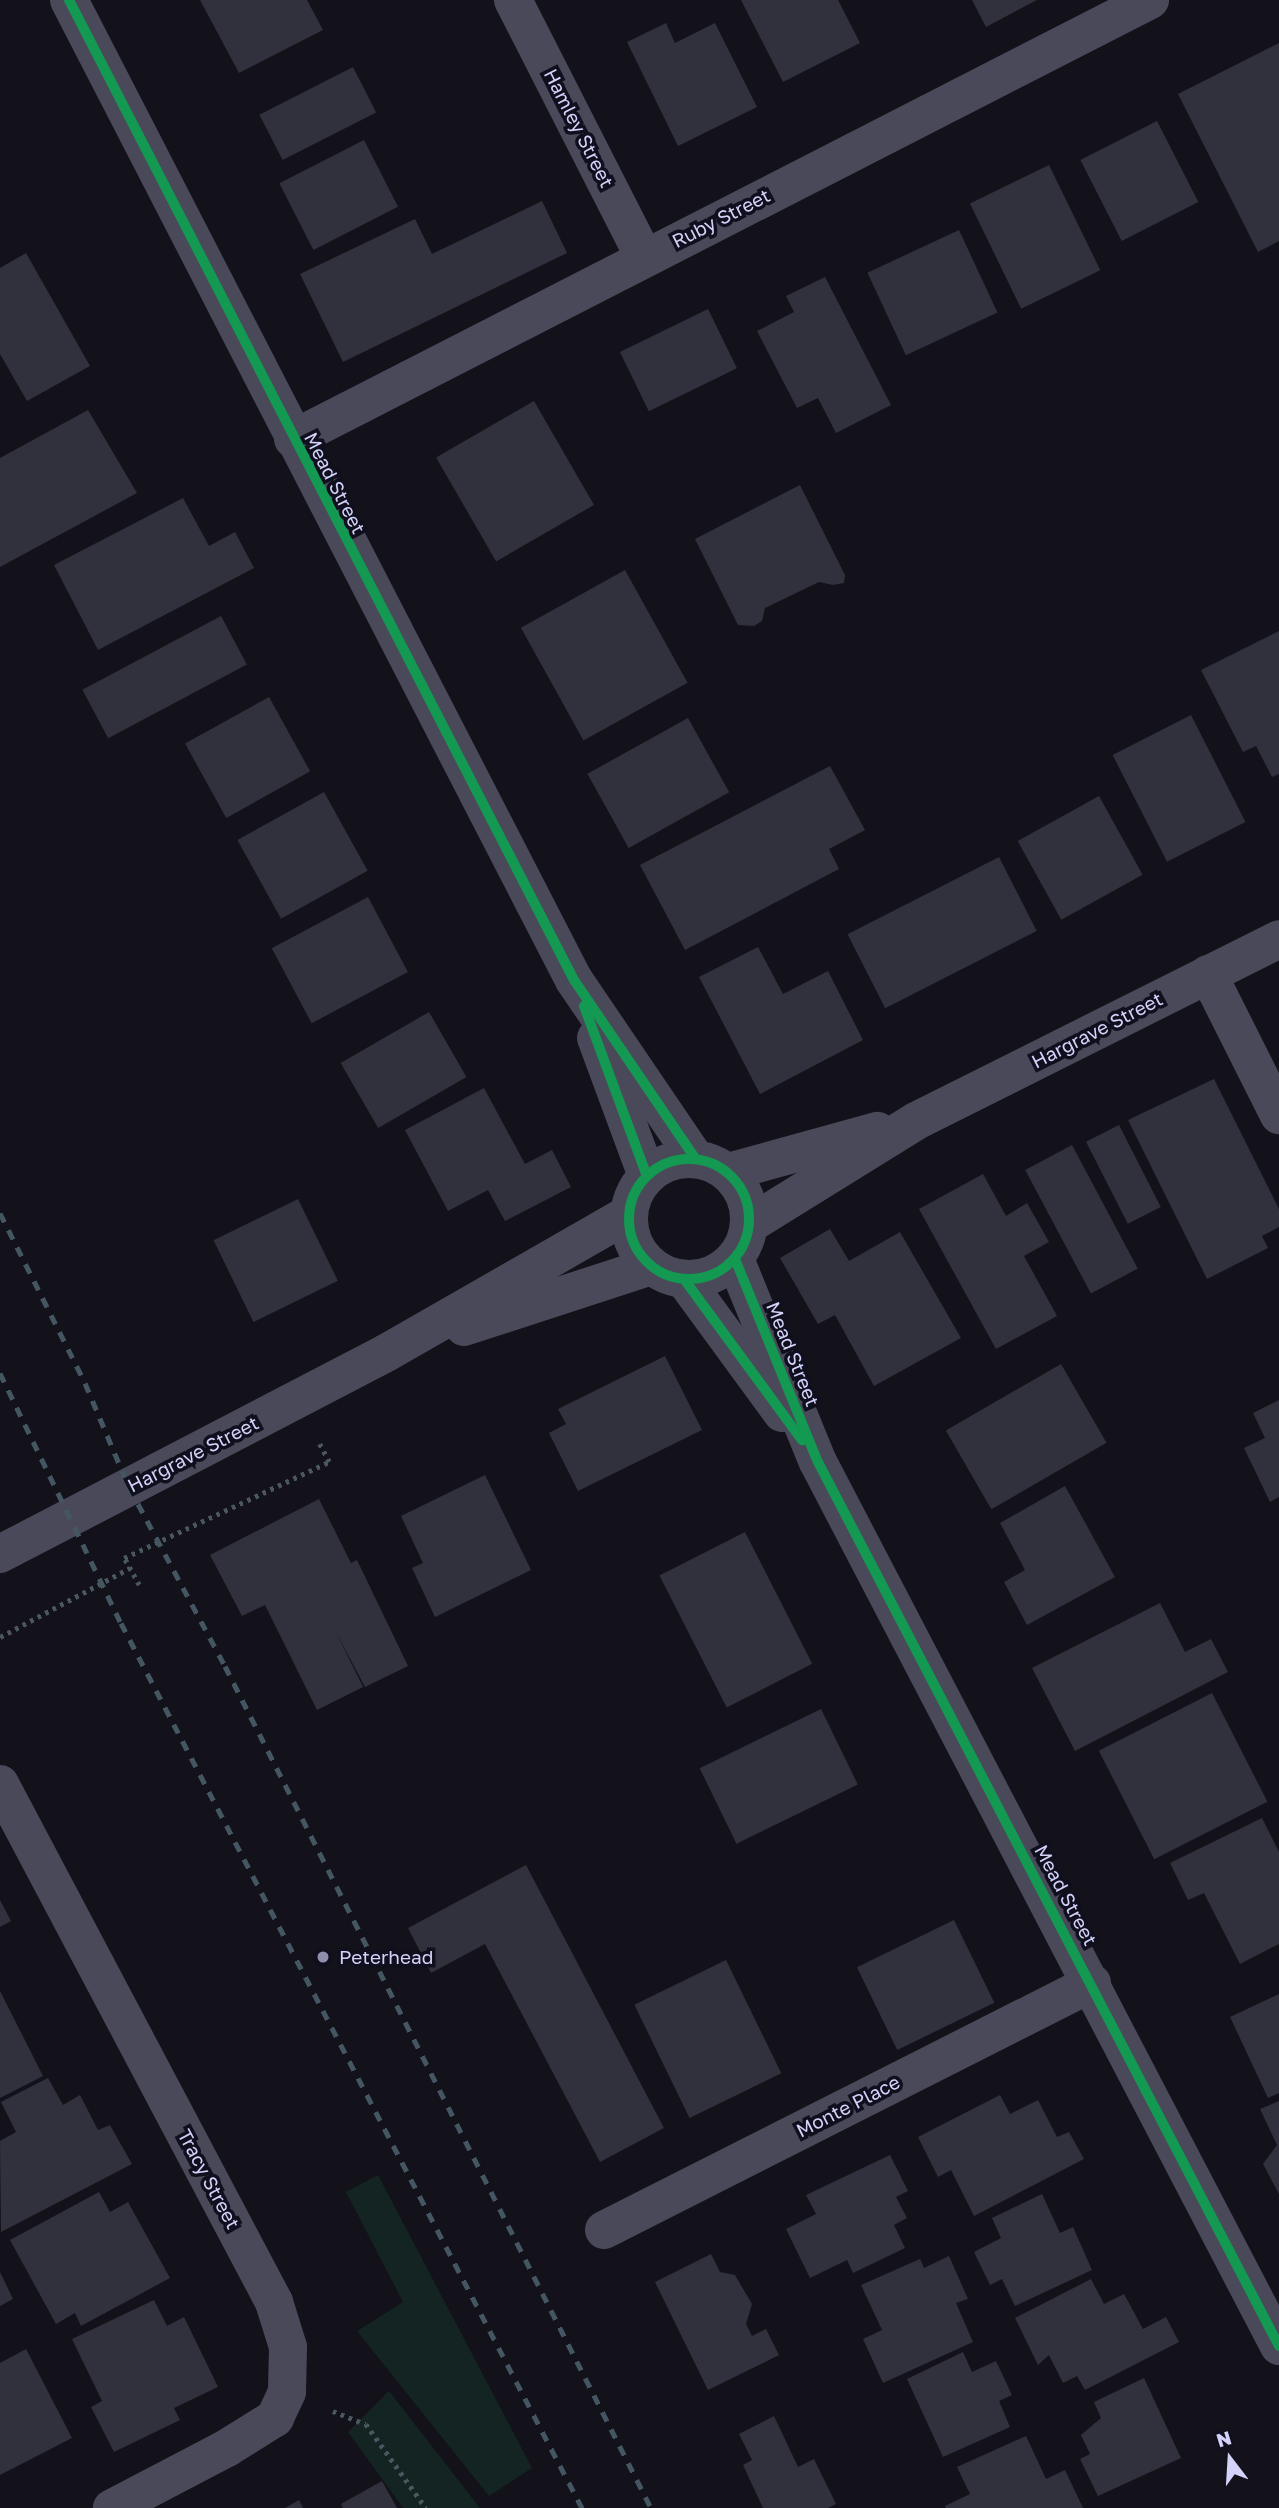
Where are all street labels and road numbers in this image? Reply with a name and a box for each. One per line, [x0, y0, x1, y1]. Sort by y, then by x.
street label: Hamley Street [539, 65, 619, 191]
street label: Ruby Street [668, 184, 774, 252]
street label: Mead Street [300, 428, 370, 538]
street label: Hargrave Street [1028, 987, 1166, 1073]
street label: Mead Street [762, 1298, 824, 1410]
street label: Hargrave Street [124, 1411, 262, 1497]
street label: Mead Street [1030, 1841, 1102, 1949]
street label: Monte Place [792, 2070, 904, 2142]
street label: Tracy Street [173, 2125, 245, 2233]

